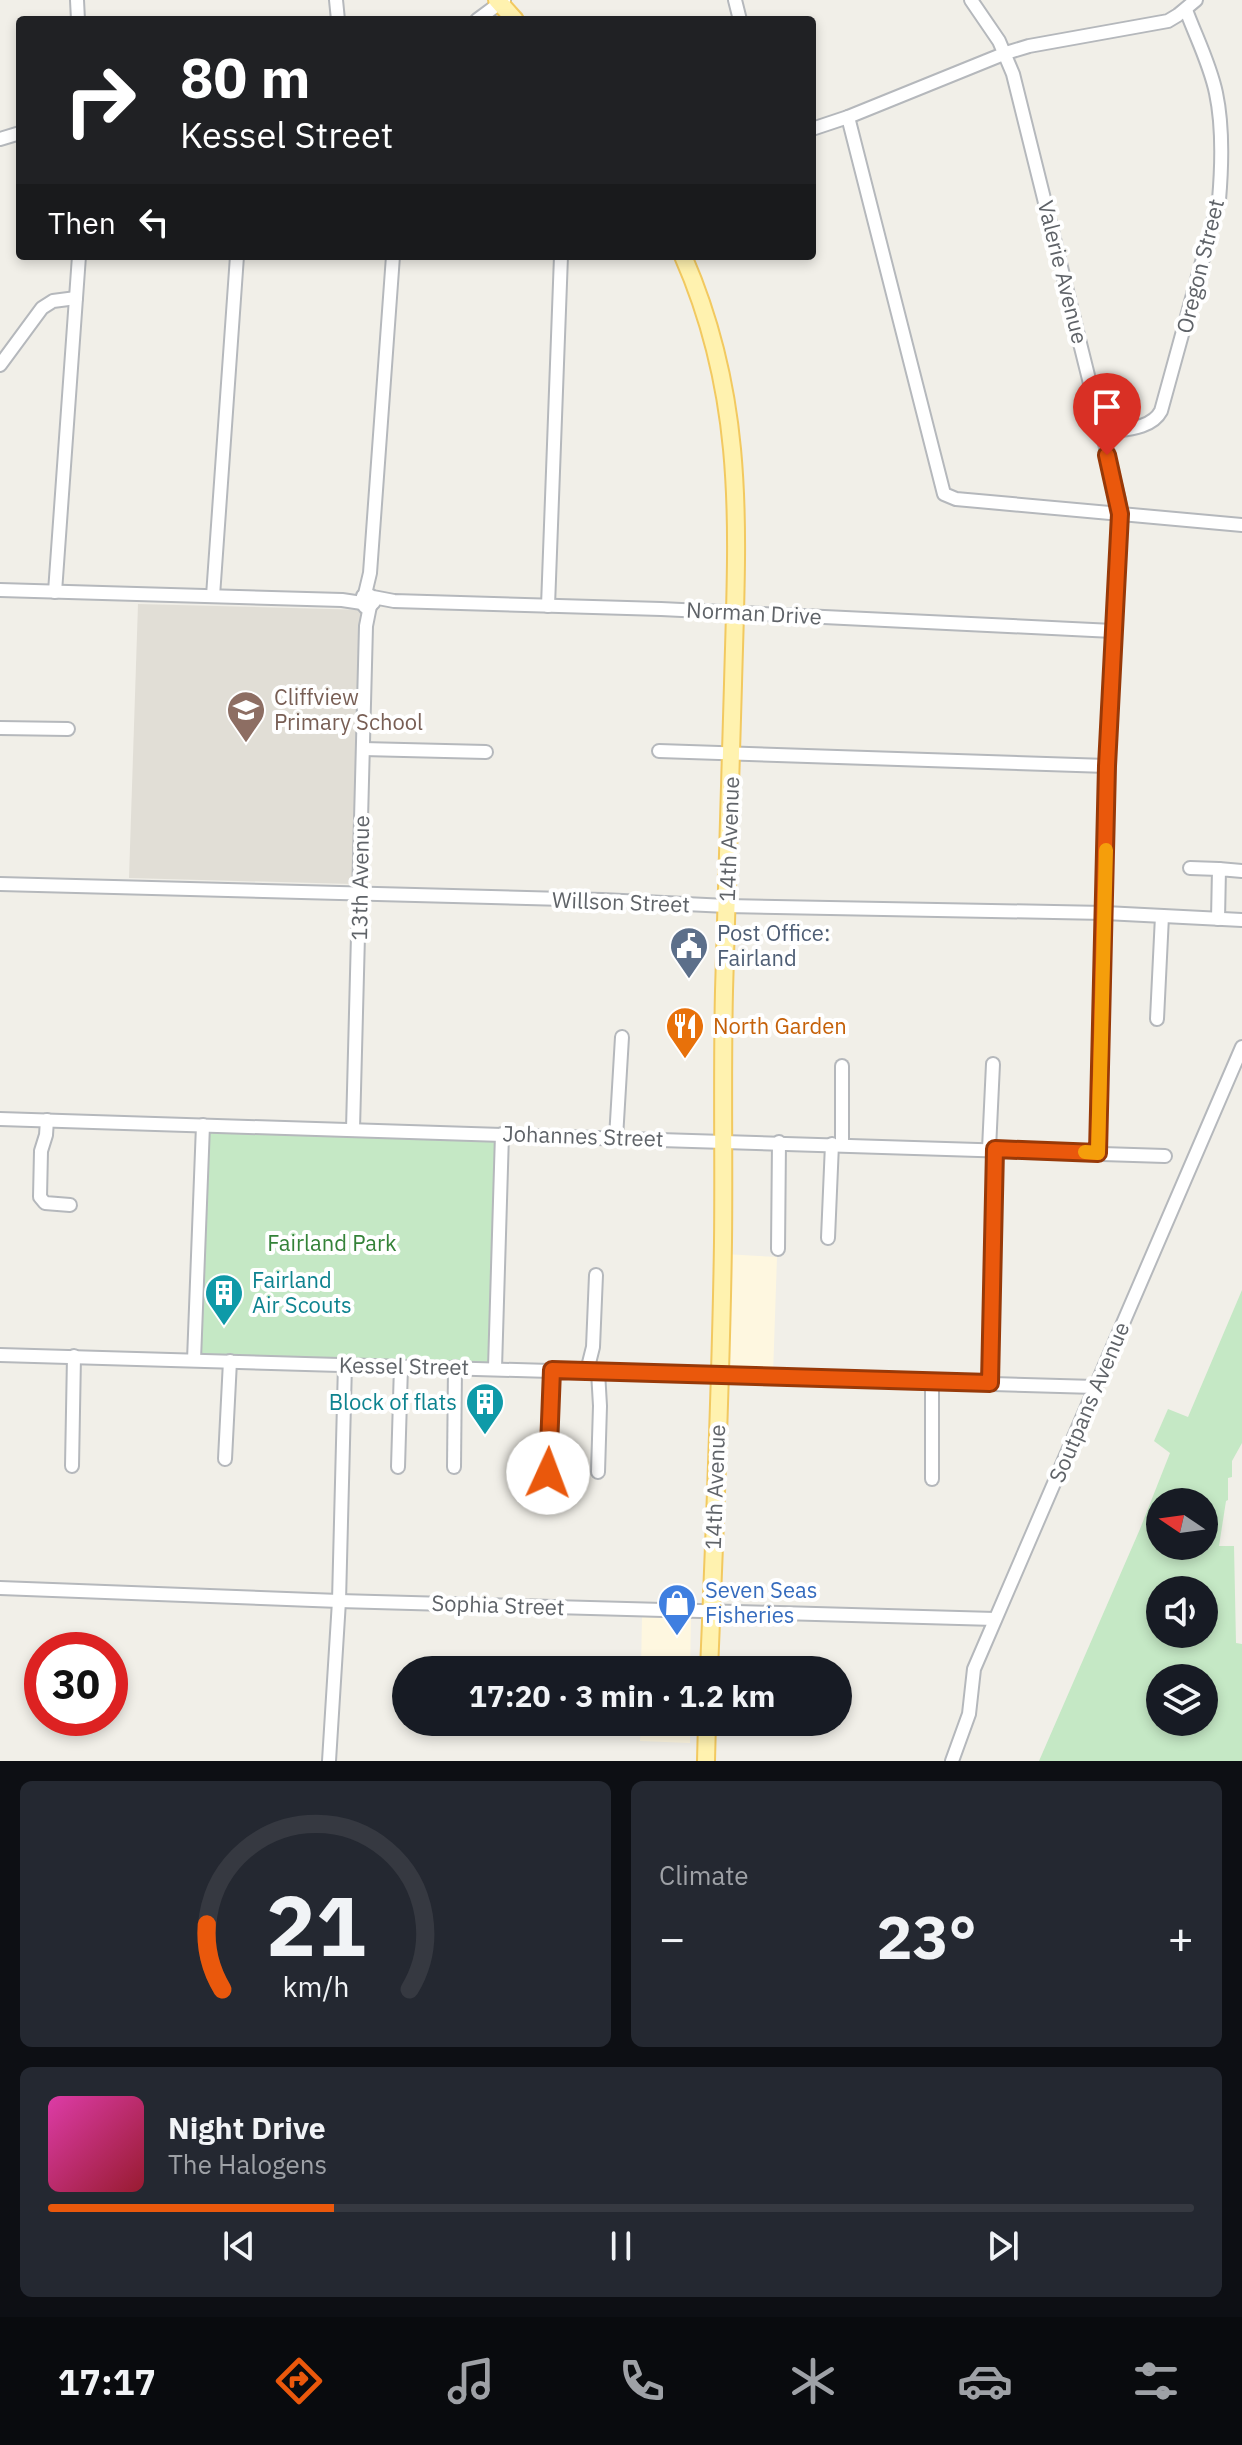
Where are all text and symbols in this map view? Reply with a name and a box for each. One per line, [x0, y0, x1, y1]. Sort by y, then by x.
text: 80 m [180, 41, 310, 113]
icon: right [48, 48, 152, 152]
text: Kessel Street [180, 111, 393, 158]
street label: Oregon Street [1169, 196, 1230, 336]
street label: Valerie Avenue [1032, 197, 1095, 347]
icon: left [132, 200, 176, 244]
text: Then [48, 203, 116, 242]
pin [1073, 373, 1141, 455]
icon: arrive [1085, 385, 1129, 429]
street label: Norman Drive [686, 594, 823, 631]
place label: Cliffview Primary School [274, 682, 423, 736]
school or university icon: Cliffview Primary School [225, 689, 267, 744]
street label: 14th Avenue [712, 776, 745, 902]
street label: 13th Avenue [344, 815, 375, 941]
street label: Willson Street [552, 885, 690, 918]
place label: Post Office: Fairland [717, 918, 830, 972]
public building icon: Post Office: Fairland [668, 925, 710, 980]
restaurant icon: North Garden [664, 1005, 706, 1060]
place label: North Garden [713, 1011, 847, 1040]
street label: Johannes Street [502, 1118, 664, 1153]
park label: Fairland Park [267, 1228, 397, 1257]
place label: Fairland Air Scouts [252, 1265, 352, 1319]
building icon: Fairland Air Scouts [203, 1272, 245, 1327]
street label: Soutpans Avenue [1042, 1317, 1135, 1486]
street label: Kessel Street [339, 1350, 469, 1381]
building icon: Block of flats [464, 1381, 506, 1436]
place label: Block of flats [329, 1387, 457, 1416]
street label: 14th Avenue [698, 1424, 731, 1550]
position arrow [506, 1431, 590, 1515]
north arrow [1146, 1488, 1218, 1560]
map controls [1146, 1488, 1218, 1736]
place label: Seven Seas Fisheries [705, 1575, 817, 1629]
button: sound [1146, 1576, 1218, 1648]
shop icon: Seven Seas Fisheries [656, 1582, 698, 1637]
street label: Sophia Street [431, 1588, 565, 1621]
speed limit sign: 30 [24, 1632, 128, 1736]
button: layers [1146, 1664, 1218, 1736]
text: 17:20 · 3 min · 1.2 km [469, 1676, 775, 1715]
text: Climate [659, 1858, 749, 1892]
text: 21 [266, 1871, 365, 1979]
text: 23° [876, 1897, 977, 1976]
text: − [659, 1909, 685, 1966]
text: + [1168, 1909, 1194, 1966]
text: km/h [282, 1968, 349, 2005]
text: Night Drive [168, 2108, 326, 2147]
text: The Halogens [168, 2147, 327, 2181]
icon: previous [217, 2224, 261, 2268]
icon: pause [599, 2224, 643, 2268]
icon: next [981, 2224, 1025, 2268]
icon: directions [271, 2353, 327, 2409]
icon: music [443, 2353, 499, 2409]
icon: phone [614, 2353, 670, 2409]
icon: climate [785, 2353, 841, 2409]
icon: car [957, 2353, 1013, 2409]
icon: filters [1128, 2353, 1184, 2409]
text: 17:17 [58, 2358, 156, 2405]

